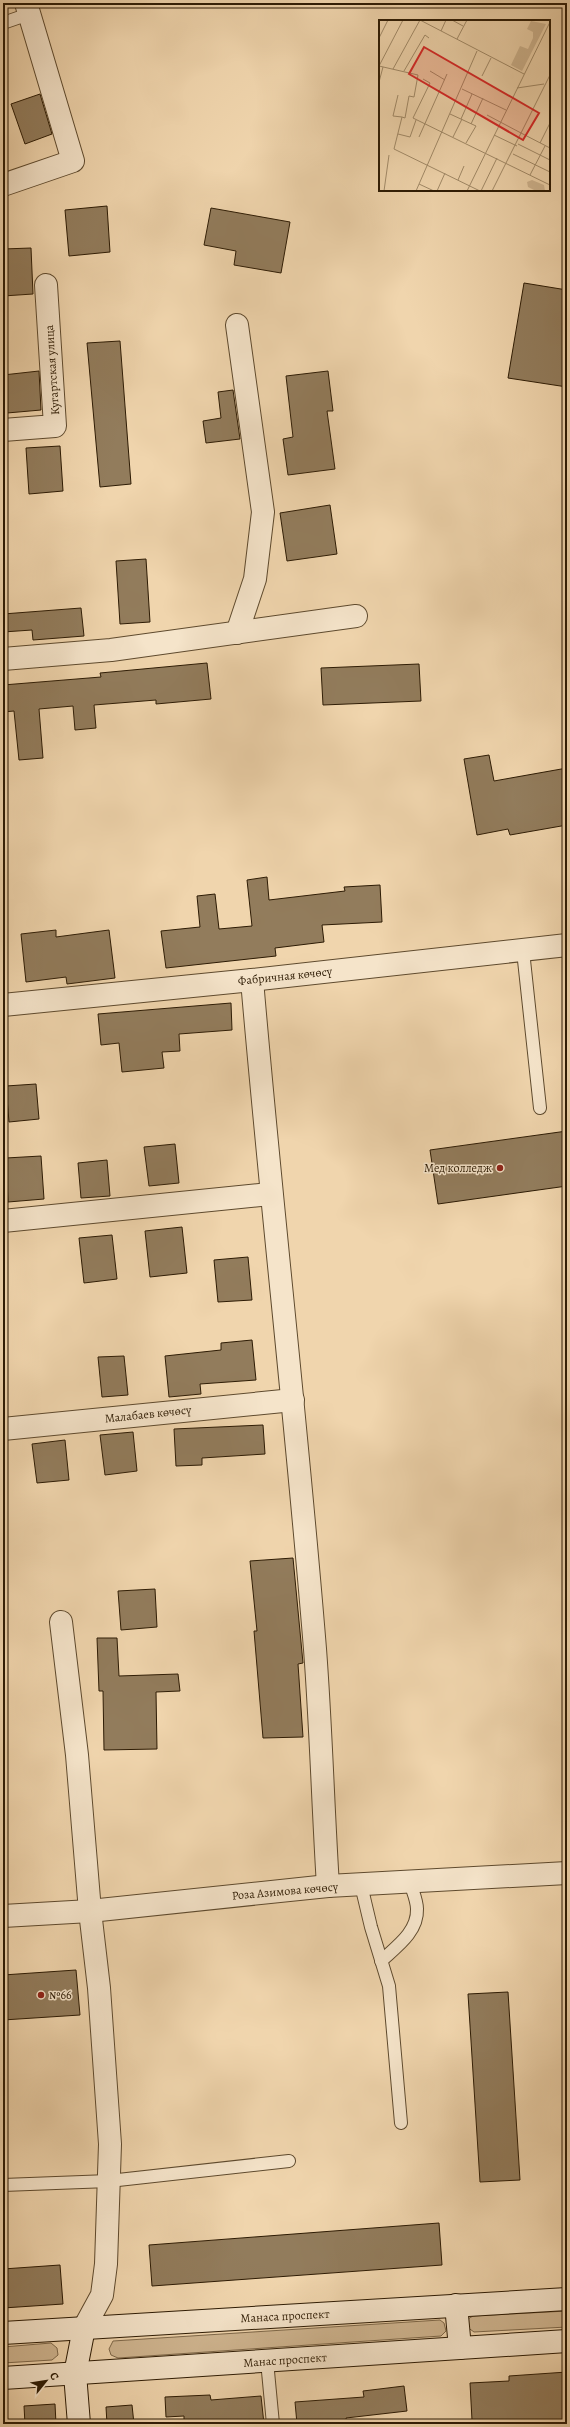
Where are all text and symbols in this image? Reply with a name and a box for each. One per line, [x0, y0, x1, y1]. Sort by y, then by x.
inset map [379, 20, 550, 191]
street label: Кугартская улица [41, 324, 63, 416]
street label: Фабричная көчөсү [237, 963, 333, 989]
place label: Мед колледж [424, 1160, 492, 1176]
marker: Мед колледж [495, 1163, 505, 1173]
street label: Малабаев көчөсү [104, 1401, 193, 1427]
street label: Роза Азимова көчөсү [231, 1878, 339, 1904]
place label: №66 [49, 1987, 72, 2003]
marker: №66 [36, 1990, 46, 2000]
street label: Манаса проспект [240, 2306, 331, 2326]
street label: Манас проспект [243, 2349, 328, 2371]
north arrow [26, 2361, 66, 2401]
text: С [46, 2370, 63, 2383]

